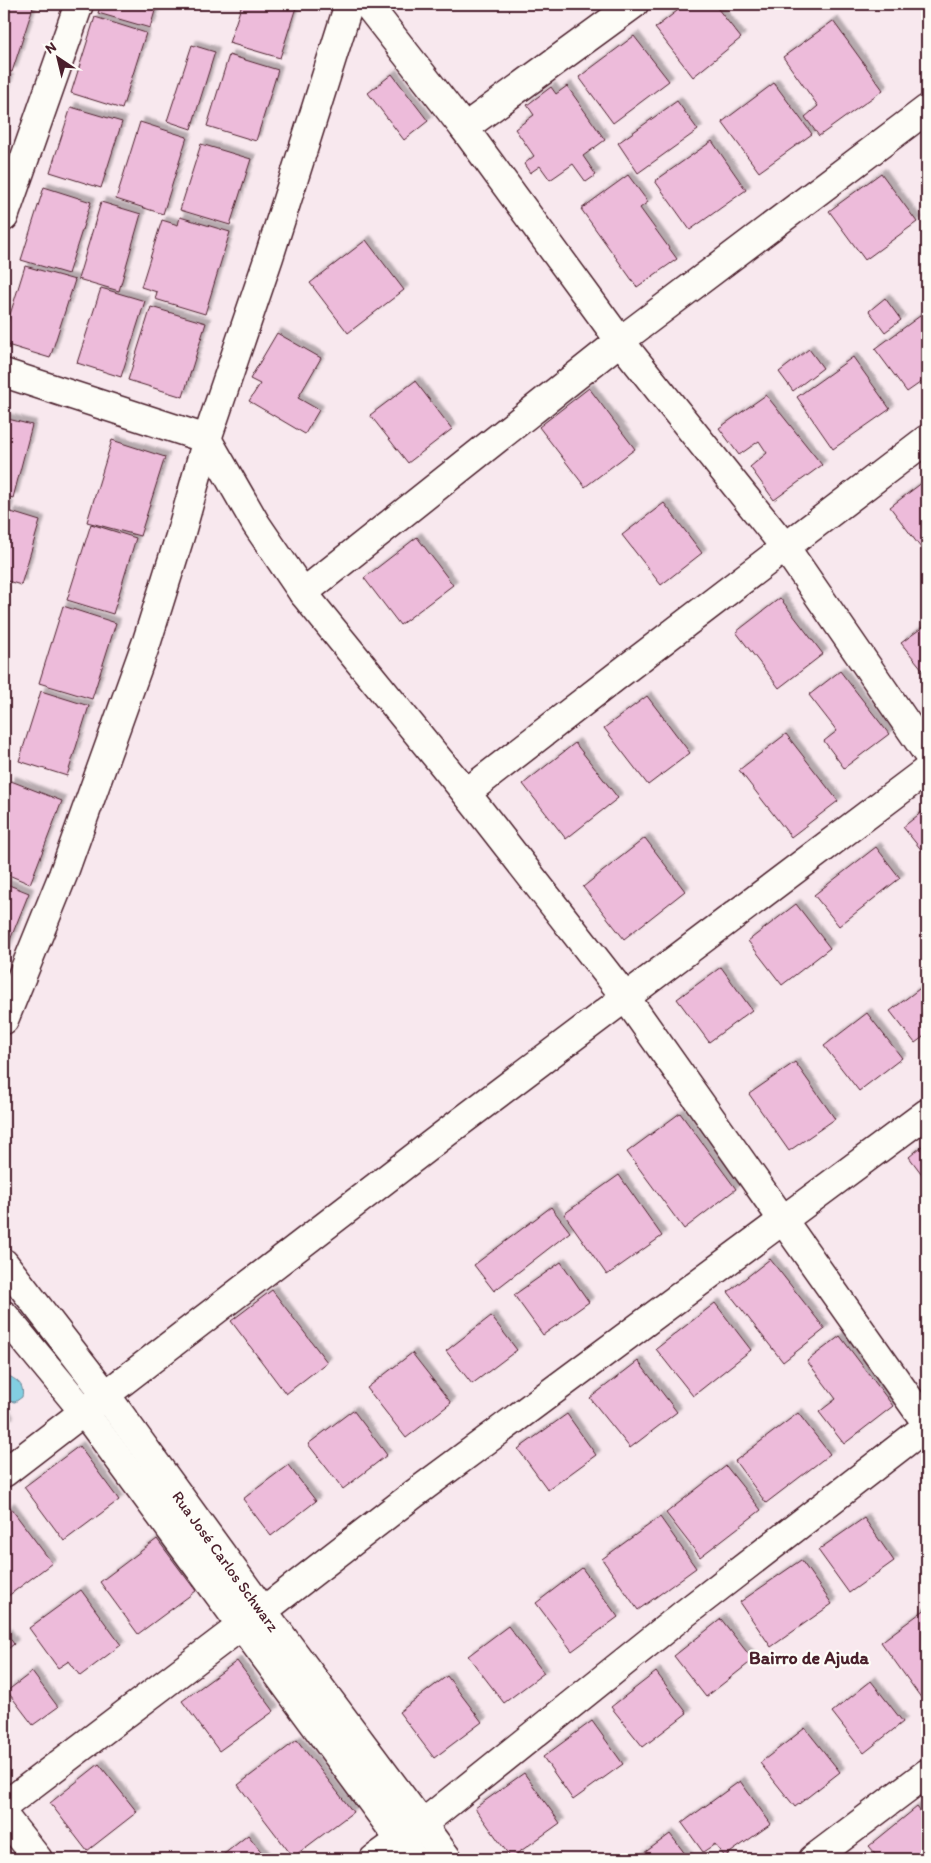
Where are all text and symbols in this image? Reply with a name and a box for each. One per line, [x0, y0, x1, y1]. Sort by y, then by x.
north arrow [32, 32, 82, 82]
text: N [42, 38, 60, 57]
street label: Rua José Carlos Schwarz [168, 1487, 283, 1636]
district label: Bairro de Ajuda [749, 1647, 870, 1669]

